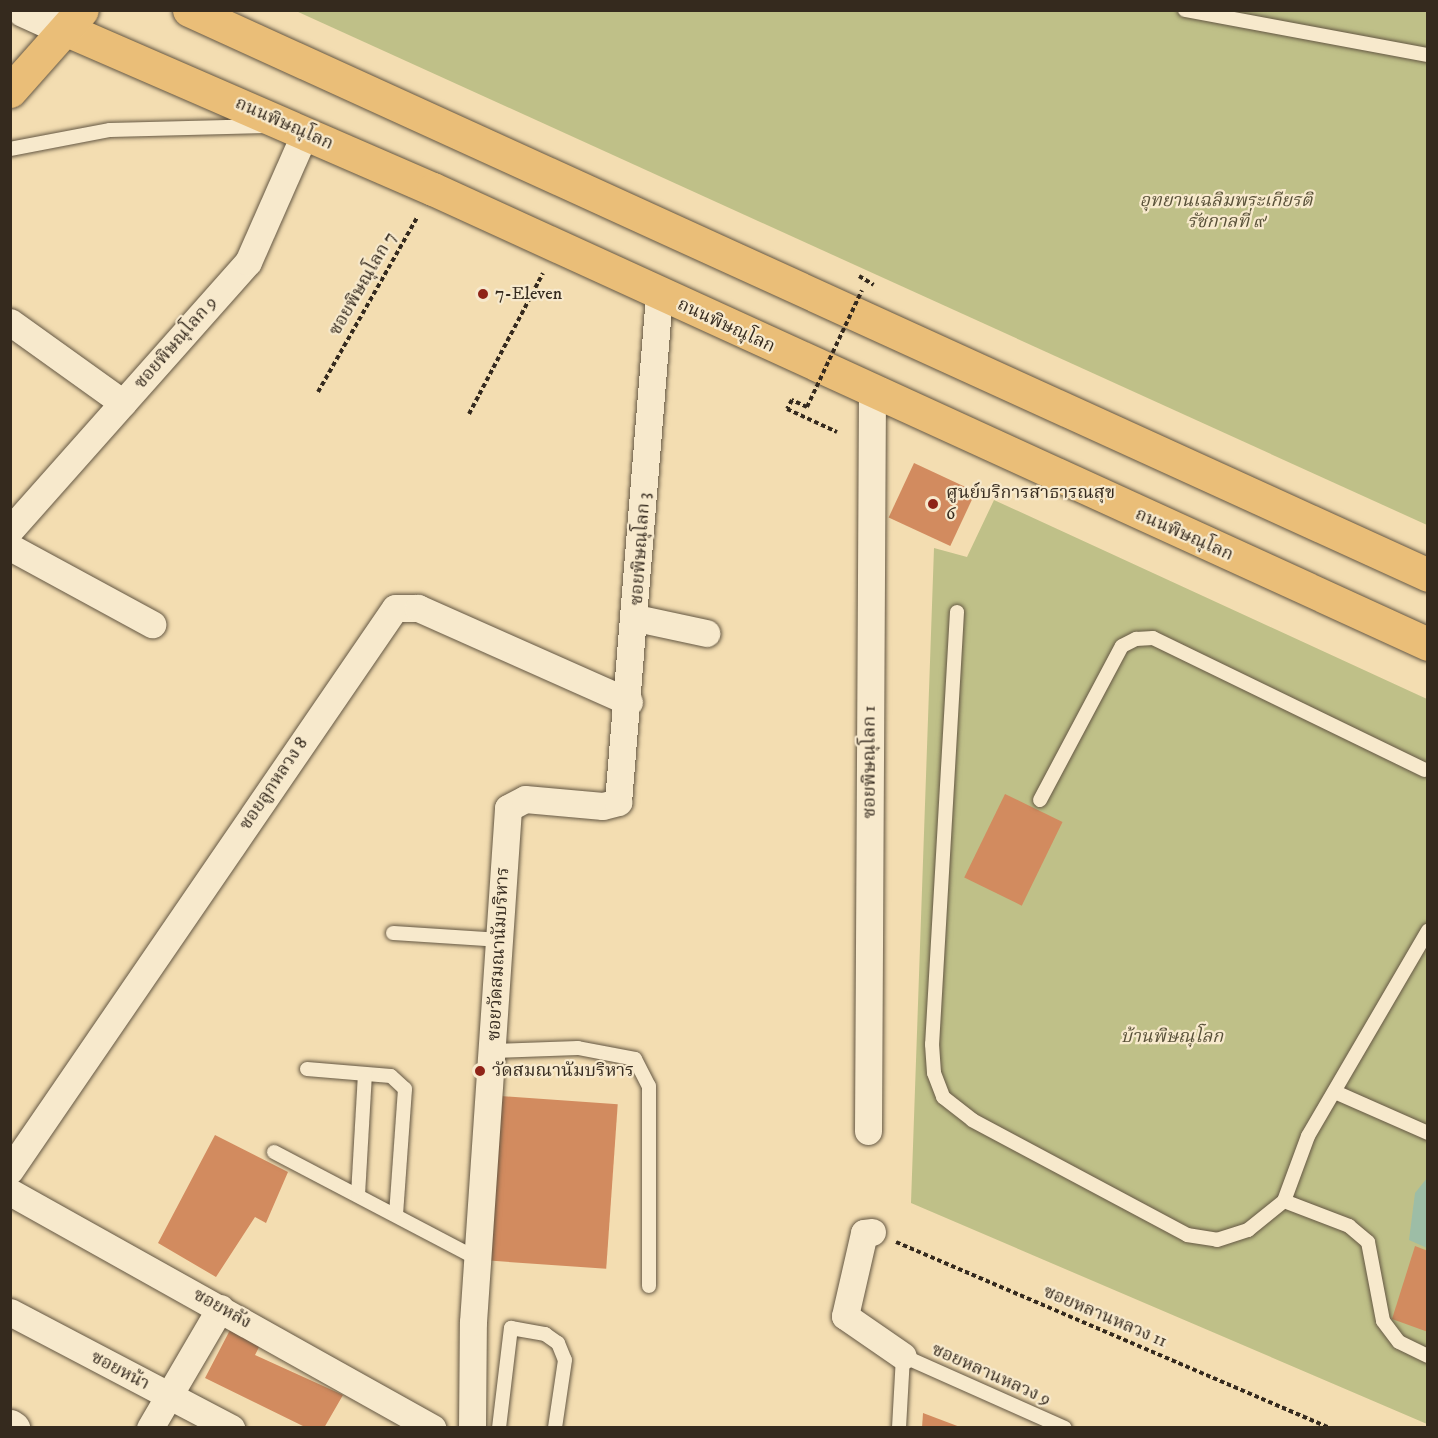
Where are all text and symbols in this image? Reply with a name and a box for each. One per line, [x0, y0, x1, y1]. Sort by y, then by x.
street label: ถนนพิษณุโลก [232, 93, 336, 155]
park label: อุทยานเฉลิมพระเกียรติ รัชกาลที่ ๙ [1139, 191, 1313, 234]
street label: ซอยพิษณุโลก 7 [325, 228, 401, 340]
place label: 7-Eleven [495, 283, 562, 305]
marker: 7-Eleven [476, 287, 490, 301]
street label: ซอยพิษณุโลก 9 [130, 292, 222, 394]
street label: ถนนพิษณุโลก [674, 294, 778, 358]
place label: ศูนย์บริการสาธารณสุข 6 [946, 483, 1115, 526]
street label: ซอยพิษณุโลก 3 [626, 492, 656, 606]
marker: ศูนย์บริการสาธารณสุข 6 [924, 495, 942, 513]
street label: ถนนพิษณุโลก [1132, 504, 1236, 566]
street label: ซอยพิษณุโลก 1 [859, 705, 881, 819]
street label: ซอยลูกหลวง 8 [235, 734, 313, 834]
street label: ซอยวัดสมณานัมบริหาร [484, 866, 514, 1042]
park label: บ้านพิษณุโลก [1121, 1026, 1223, 1048]
place label: วัดสมณานัมบริหาร [492, 1060, 634, 1082]
marker: วัดสมณานัมบริหาร [473, 1064, 487, 1078]
street label: ซอยหลานหลวง 11 [1040, 1281, 1170, 1353]
street label: ซอยหลัง [189, 1284, 255, 1334]
street label: ซอยหลานหลวง 9 [928, 1339, 1054, 1411]
street label: ซอยหน้า [87, 1347, 153, 1395]

